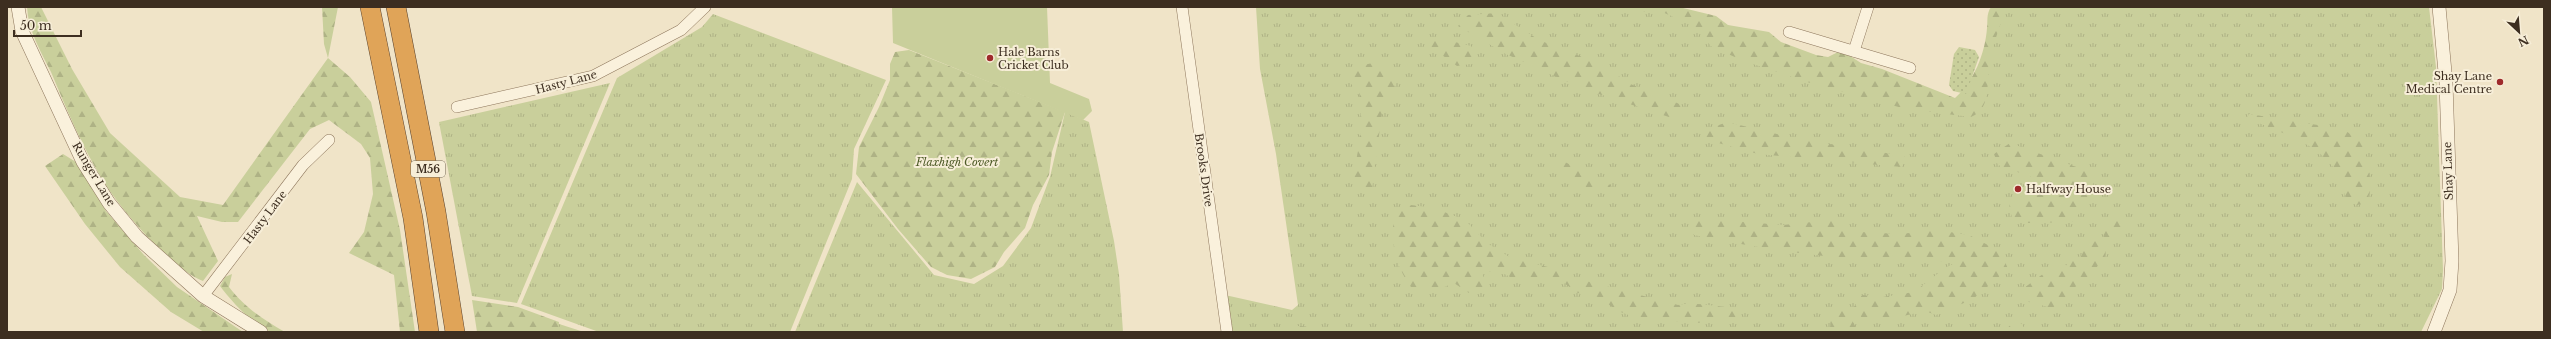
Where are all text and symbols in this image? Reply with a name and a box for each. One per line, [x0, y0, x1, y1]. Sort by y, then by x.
scale bar [14, 12, 81, 38]
north arrow [2499, 12, 2539, 52]
text: 50 m [20, 18, 52, 33]
text: N [2515, 32, 2531, 50]
place label: Hale Barns Cricket Club [998, 45, 1069, 72]
marker: Hale Barns Cricket Club [985, 53, 995, 63]
street label: Hasty Lane [534, 67, 598, 97]
place label: Shay Lane Medical Centre [2406, 69, 2492, 96]
marker: Shay Lane Medical Centre [2495, 77, 2505, 87]
street label: Brooks Drive [1192, 132, 1216, 208]
street label: Runger Lane [69, 139, 119, 209]
street label: Shay Lane [2440, 142, 2456, 200]
park label: Flaxhigh Covert [915, 155, 998, 169]
road number: M56 [411, 161, 445, 177]
place label: Halfway House [2026, 182, 2111, 196]
marker: Halfway House [2013, 184, 2023, 194]
street label: Hasty Lane [240, 188, 290, 246]

